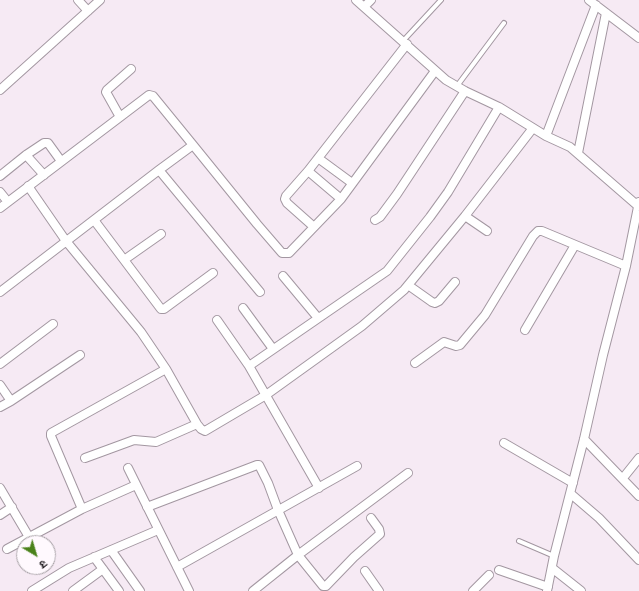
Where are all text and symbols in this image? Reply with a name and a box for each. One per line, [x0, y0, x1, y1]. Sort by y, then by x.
north arrow [16, 535, 56, 575]
text: उ [37, 557, 50, 571]

